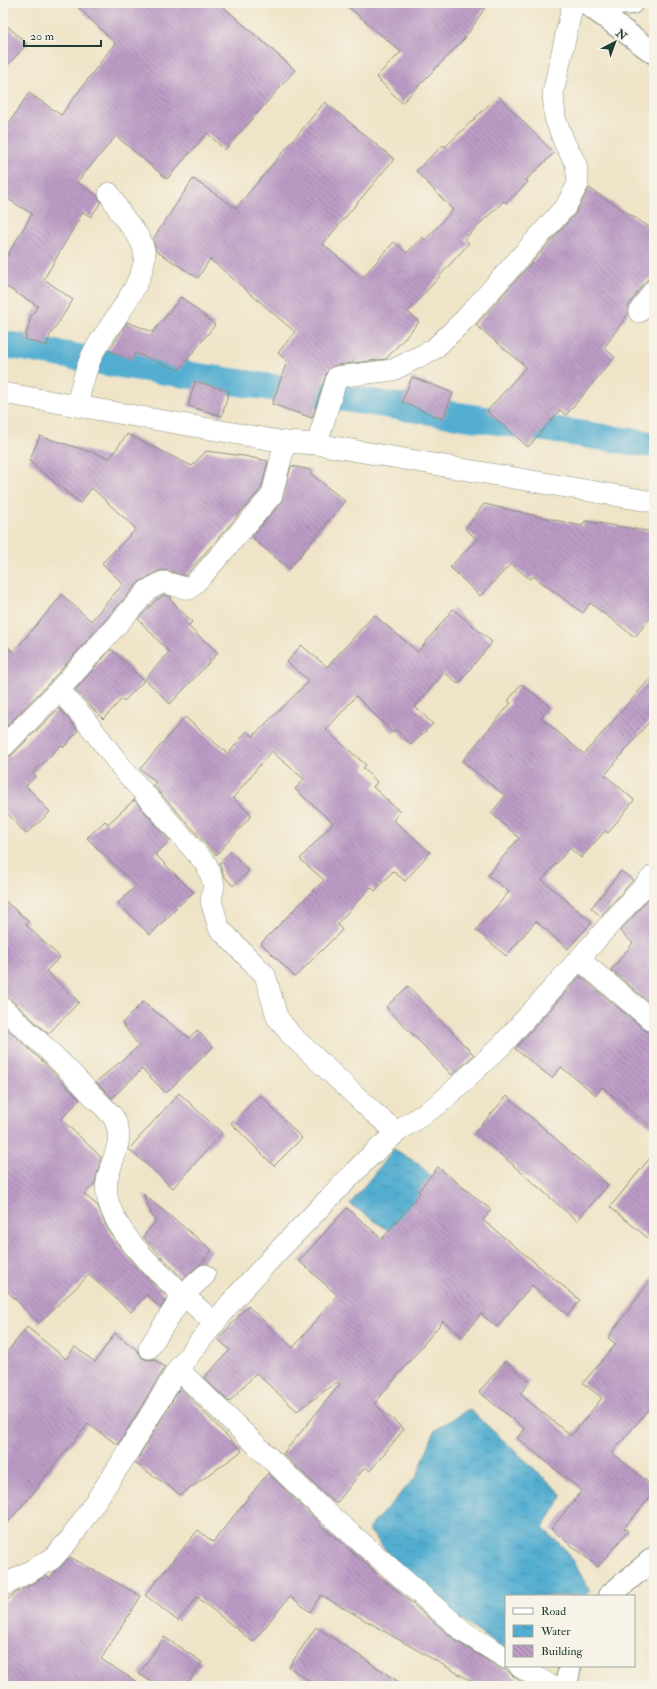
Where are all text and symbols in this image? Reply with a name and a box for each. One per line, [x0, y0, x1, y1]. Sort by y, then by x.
scale bar [24, 22, 101, 48]
north arrow [595, 22, 635, 62]
text: N [612, 26, 630, 44]
text: 20 m [30, 29, 55, 44]
legend [505, 1595, 635, 1667]
text: Road [541, 1604, 566, 1619]
text: Water [540, 1624, 571, 1639]
text: Building [541, 1644, 584, 1659]

